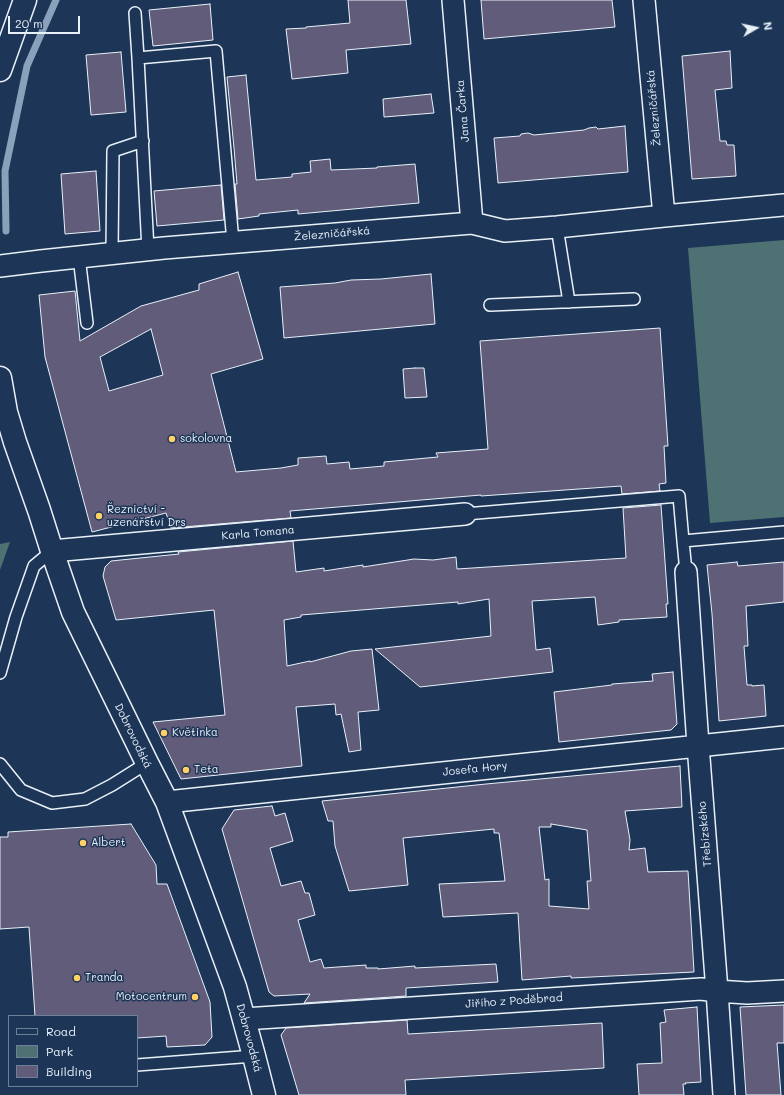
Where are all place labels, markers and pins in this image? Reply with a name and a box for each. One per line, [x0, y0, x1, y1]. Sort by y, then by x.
place label: sokolovna [180, 432, 232, 446]
marker: sokolovna [167, 434, 177, 444]
place label: Řeznictví - uzenářství Drs [107, 503, 186, 529]
marker: Řeznictví - uzenářství Drs [94, 511, 104, 521]
place label: Květinka [172, 726, 218, 740]
marker: Květinka [159, 728, 169, 738]
place label: Teta [194, 763, 219, 777]
marker: Teta [181, 765, 191, 775]
place label: Albert [91, 836, 126, 850]
marker: Albert [78, 838, 88, 848]
place label: Tranda [85, 971, 123, 985]
marker: Tranda [72, 973, 82, 983]
place label: Motocentrum [116, 990, 187, 1004]
marker: Motocentrum [190, 992, 200, 1002]

